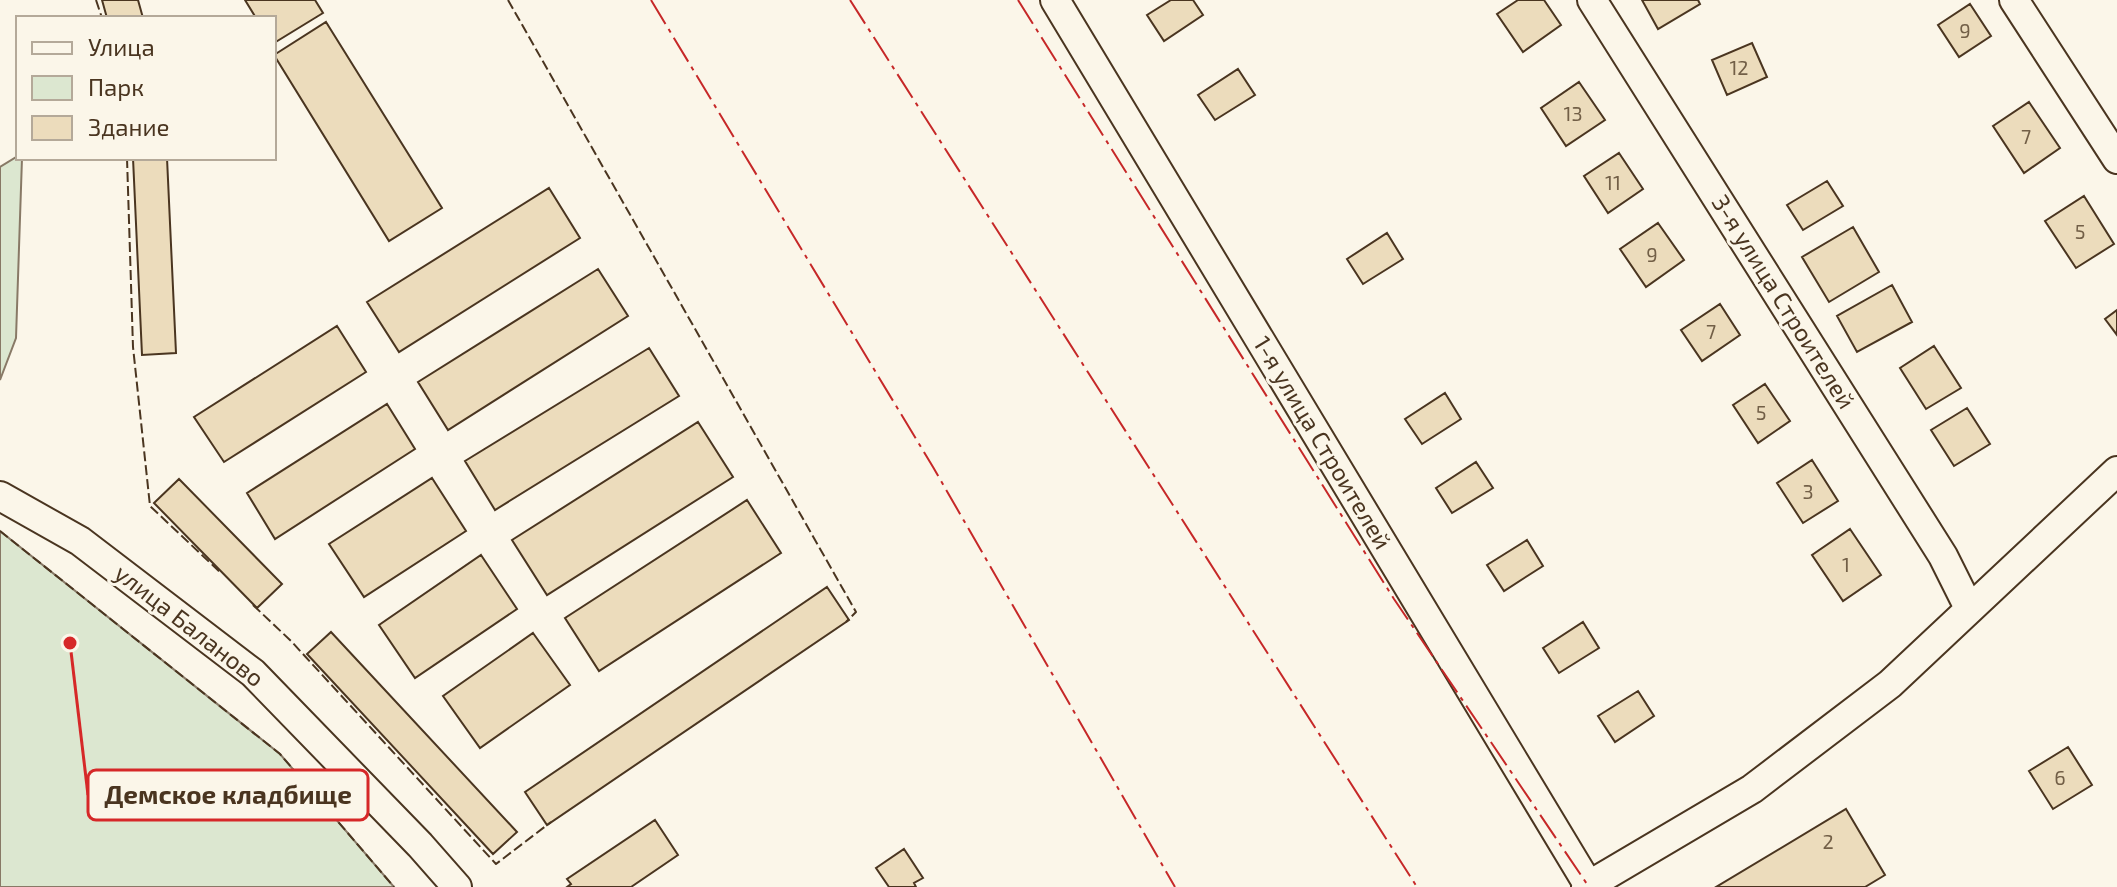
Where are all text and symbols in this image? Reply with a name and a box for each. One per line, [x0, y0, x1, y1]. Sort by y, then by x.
legend [16, 16, 276, 160]
house number: 9 [1959, 18, 1971, 42]
text: Улица [88, 32, 155, 61]
house number: 12 [1729, 55, 1749, 79]
text: Парк [88, 72, 144, 101]
house number: 13 [1563, 101, 1583, 125]
text: Здание [88, 112, 170, 141]
house number: 7 [2021, 124, 2031, 148]
house number: 11 [1605, 170, 1621, 194]
street label: 3-я улица Строителей [1706, 189, 1862, 414]
house number: 5 [2075, 219, 2085, 243]
house number: 9 [1646, 242, 1658, 266]
house number: 7 [1706, 319, 1716, 343]
street label: 1-я улица Строителей [1247, 330, 1398, 555]
house number: 5 [1756, 400, 1766, 424]
house number: 3 [1802, 479, 1814, 503]
house number: 1 [1842, 552, 1850, 576]
street label: улица Баланово [109, 558, 270, 693]
house number: 6 [2054, 765, 2066, 789]
callout: Демское кладбище [88, 770, 368, 820]
text: Демское кладбище [104, 778, 352, 809]
house number: 2 [1822, 829, 1834, 853]

